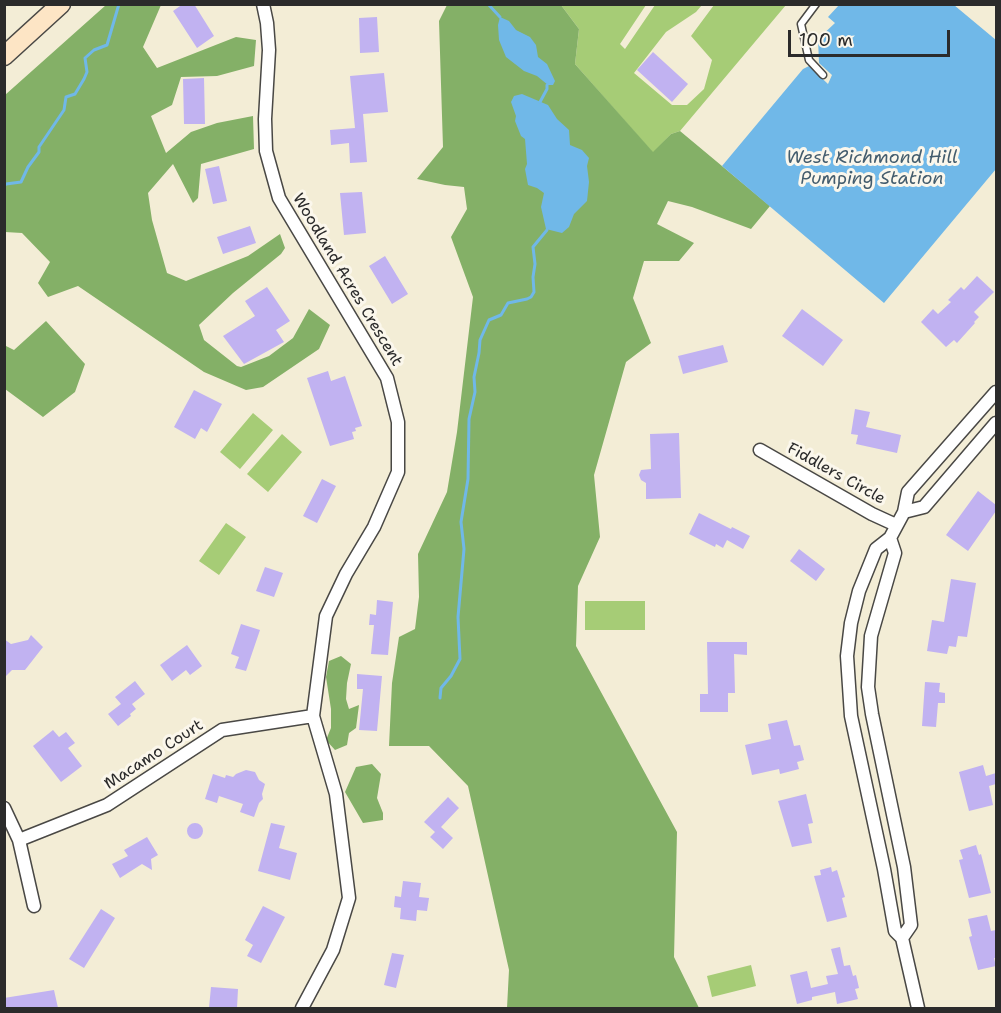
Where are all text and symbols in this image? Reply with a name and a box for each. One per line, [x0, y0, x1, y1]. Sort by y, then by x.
scale bar [791, 18, 953, 56]
text: 100 m [799, 28, 853, 52]
water label: West Richmond Hill Pumping Station [786, 147, 958, 190]
street label: Woodland Acres Crescent [288, 190, 406, 370]
street label: Fiddlers Circle [784, 439, 888, 509]
street label: Macamo Court [101, 716, 207, 794]

